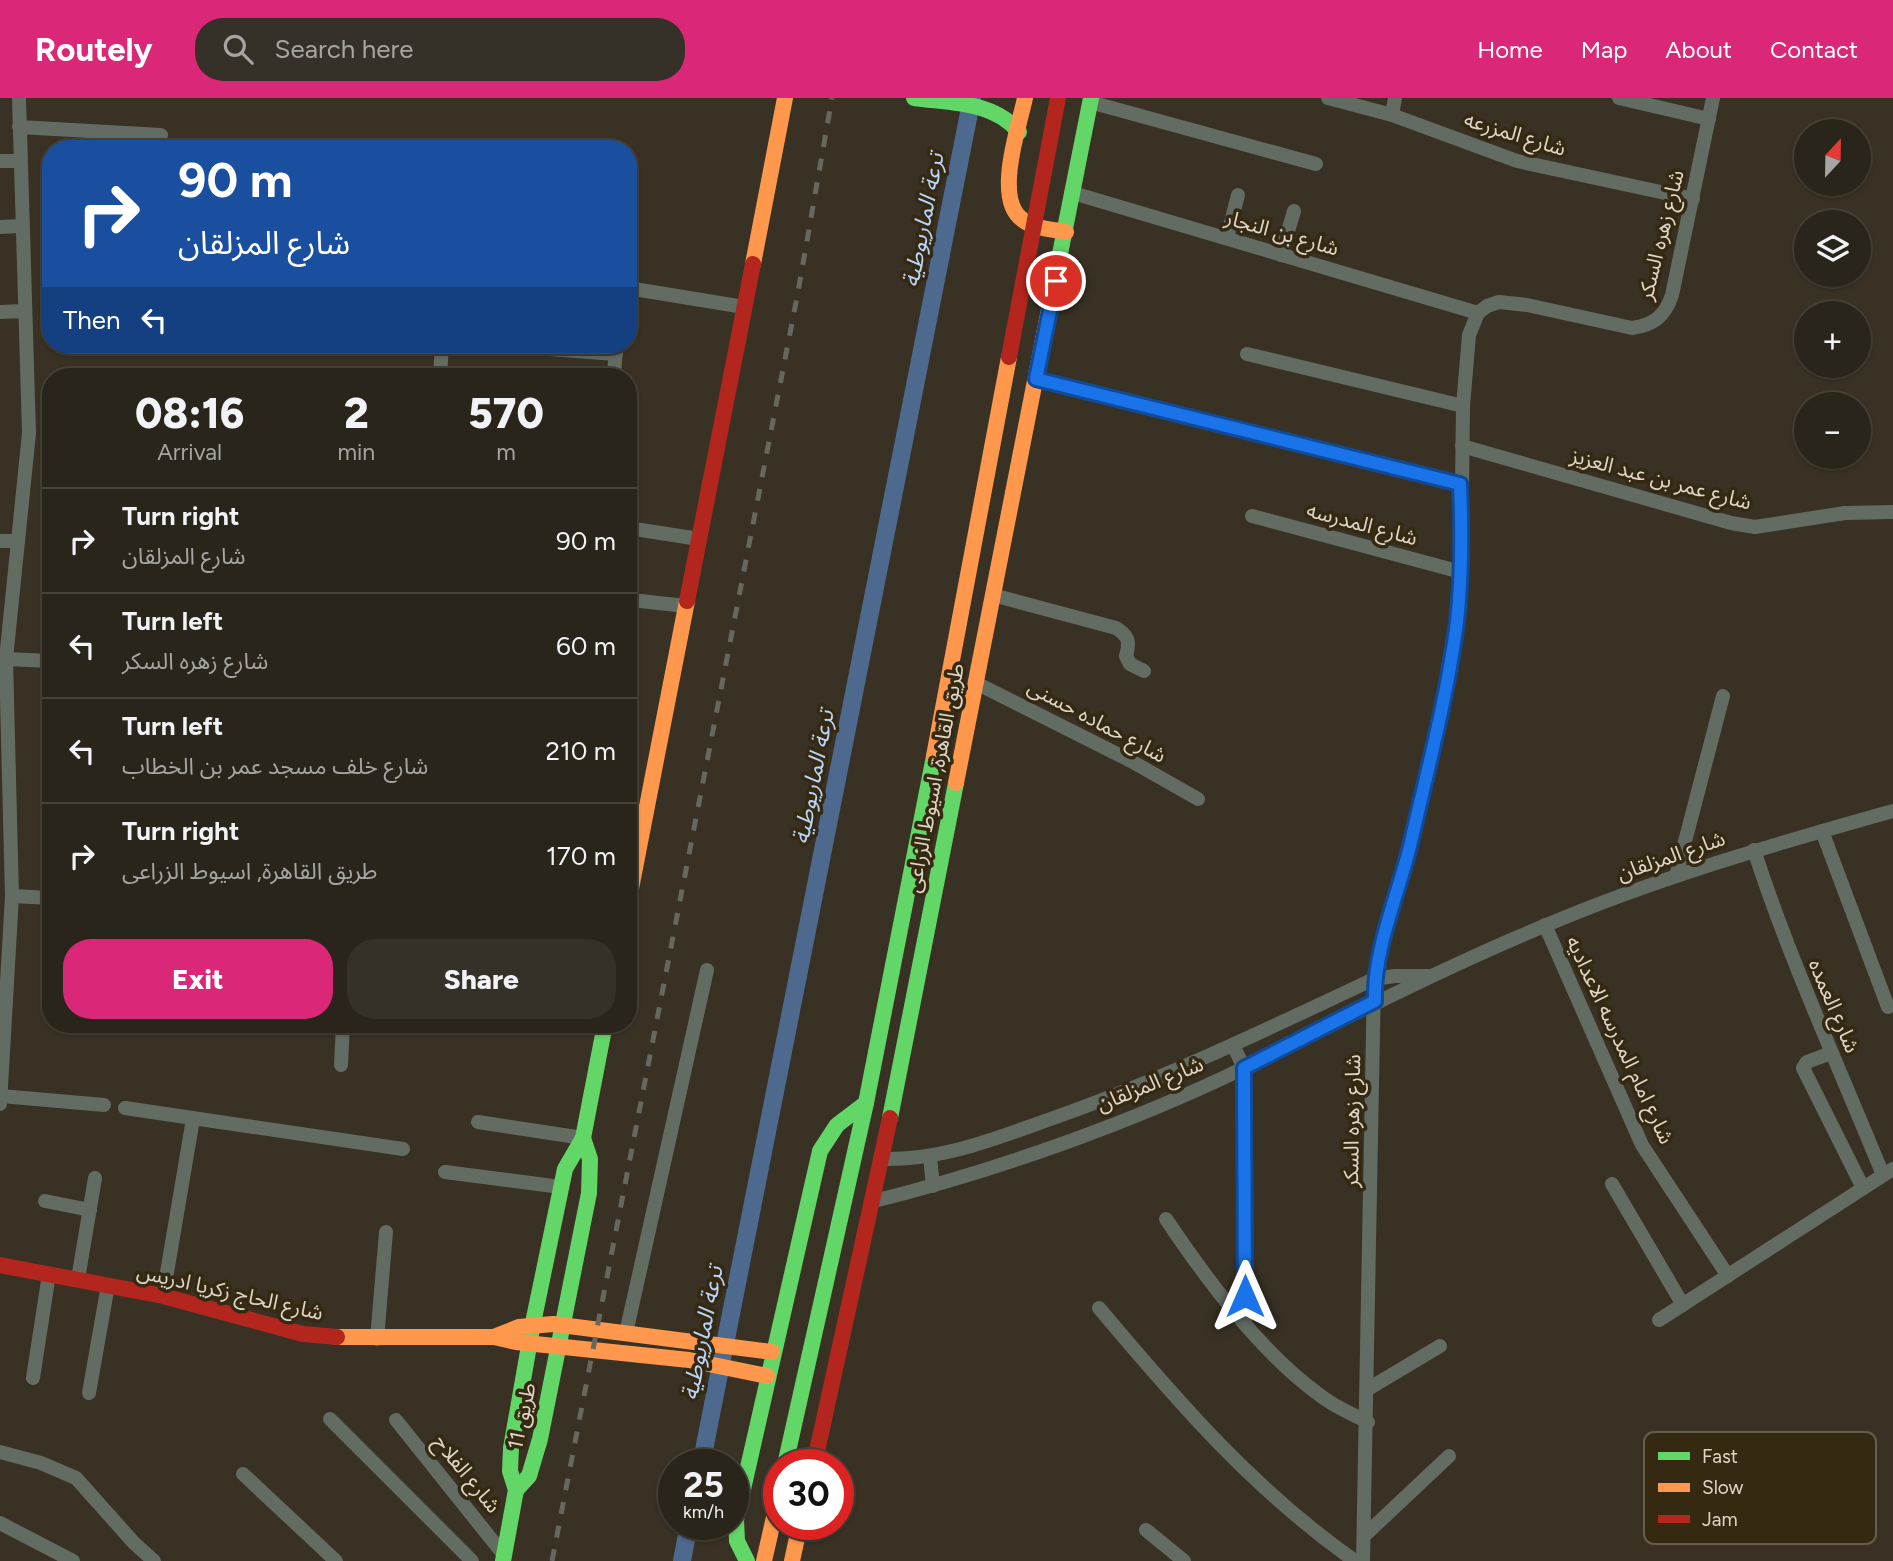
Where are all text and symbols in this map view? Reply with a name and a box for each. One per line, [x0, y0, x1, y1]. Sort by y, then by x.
search box [195, 18, 685, 81]
text: Routely [35, 30, 153, 69]
icon: search [219, 30, 257, 68]
text: Search here [275, 33, 414, 65]
text: Home [1477, 35, 1543, 64]
text: Map [1581, 35, 1627, 64]
text: About [1665, 35, 1732, 64]
text: Contact [1770, 35, 1858, 64]
street label: شارع المزرعه [1460, 106, 1569, 164]
north arrow [1794, 119, 1871, 196]
map controls [1794, 119, 1871, 469]
water label: ترعة الماريوطية [896, 147, 950, 289]
text: 90 m [178, 150, 293, 209]
street label: شارع زهره السكر [1632, 167, 1692, 304]
icon: right [63, 168, 154, 259]
street label: شارع بن النجار [1221, 204, 1342, 264]
button: layers [1794, 210, 1871, 287]
text: شارع المزلقان [178, 224, 350, 262]
pin [1026, 251, 1086, 311]
icon: arrive [1037, 262, 1075, 300]
icon: left [135, 301, 173, 339]
button: + [1794, 301, 1871, 378]
text: Then [63, 304, 121, 336]
text: 08:16 [135, 388, 244, 439]
text: 2 [344, 388, 369, 439]
text: 570 [468, 388, 544, 439]
button: − [1794, 392, 1871, 469]
text: Arrival [157, 438, 222, 466]
text: min [337, 438, 375, 466]
text: m [496, 438, 516, 466]
street label: شارع عمر بن عبد العزيز [1566, 442, 1754, 518]
street label: شارع المدرسه [1303, 497, 1420, 553]
text: Turn right [122, 500, 239, 532]
icon: right [63, 522, 101, 560]
text: 90 m [556, 525, 616, 557]
text: شارع المزلقان [122, 542, 246, 570]
text: Turn left [122, 605, 223, 637]
icon: left [63, 627, 101, 665]
text: 60 m [556, 630, 616, 662]
text: شارع زهره السكر [122, 647, 268, 675]
street label: طريق القاهرة, اسيوط الزراعى [900, 661, 970, 895]
street label: شارع حماده حسنى [1022, 674, 1171, 770]
water label: ترعة الماريوطية [786, 704, 840, 846]
text: Turn left [122, 710, 223, 742]
icon: left [63, 732, 101, 770]
text: 210 m [546, 735, 616, 767]
text: شارع خلف مسجد عمر بن الخطاب [122, 752, 428, 780]
text: Turn right [122, 815, 239, 847]
street label: شارع المزلقان [1613, 825, 1729, 889]
icon: right [63, 837, 101, 875]
text: 170 m [546, 840, 616, 872]
text: طريق القاهرة, اسيوط الزراعى [122, 857, 377, 885]
street label: شارع امام المدرسه الاعداديه [1558, 932, 1680, 1150]
button: Exit [63, 939, 333, 1019]
button: Share [347, 939, 616, 1019]
street label: شارع العمده [1801, 955, 1865, 1058]
street label: شارع المزلقان [1093, 1051, 1208, 1119]
street label: شارع زهره السكر [1338, 1054, 1368, 1189]
street label: شارع الحاج زكريا ادريس [134, 1258, 326, 1328]
position arrow [1208, 1259, 1282, 1333]
water label: ترعة الماريوطية [675, 1260, 729, 1402]
street label: طريق 11 [502, 1380, 542, 1452]
street label: شارع الفلاح [426, 1430, 506, 1520]
legend [1644, 1432, 1876, 1544]
text: Fast [1702, 1445, 1738, 1468]
speed limit sign: 30 [763, 1449, 854, 1540]
text: 25 [683, 1464, 724, 1506]
text: Slow [1702, 1476, 1744, 1499]
text: km/h [683, 1501, 724, 1523]
text: Jam [1702, 1508, 1738, 1531]

